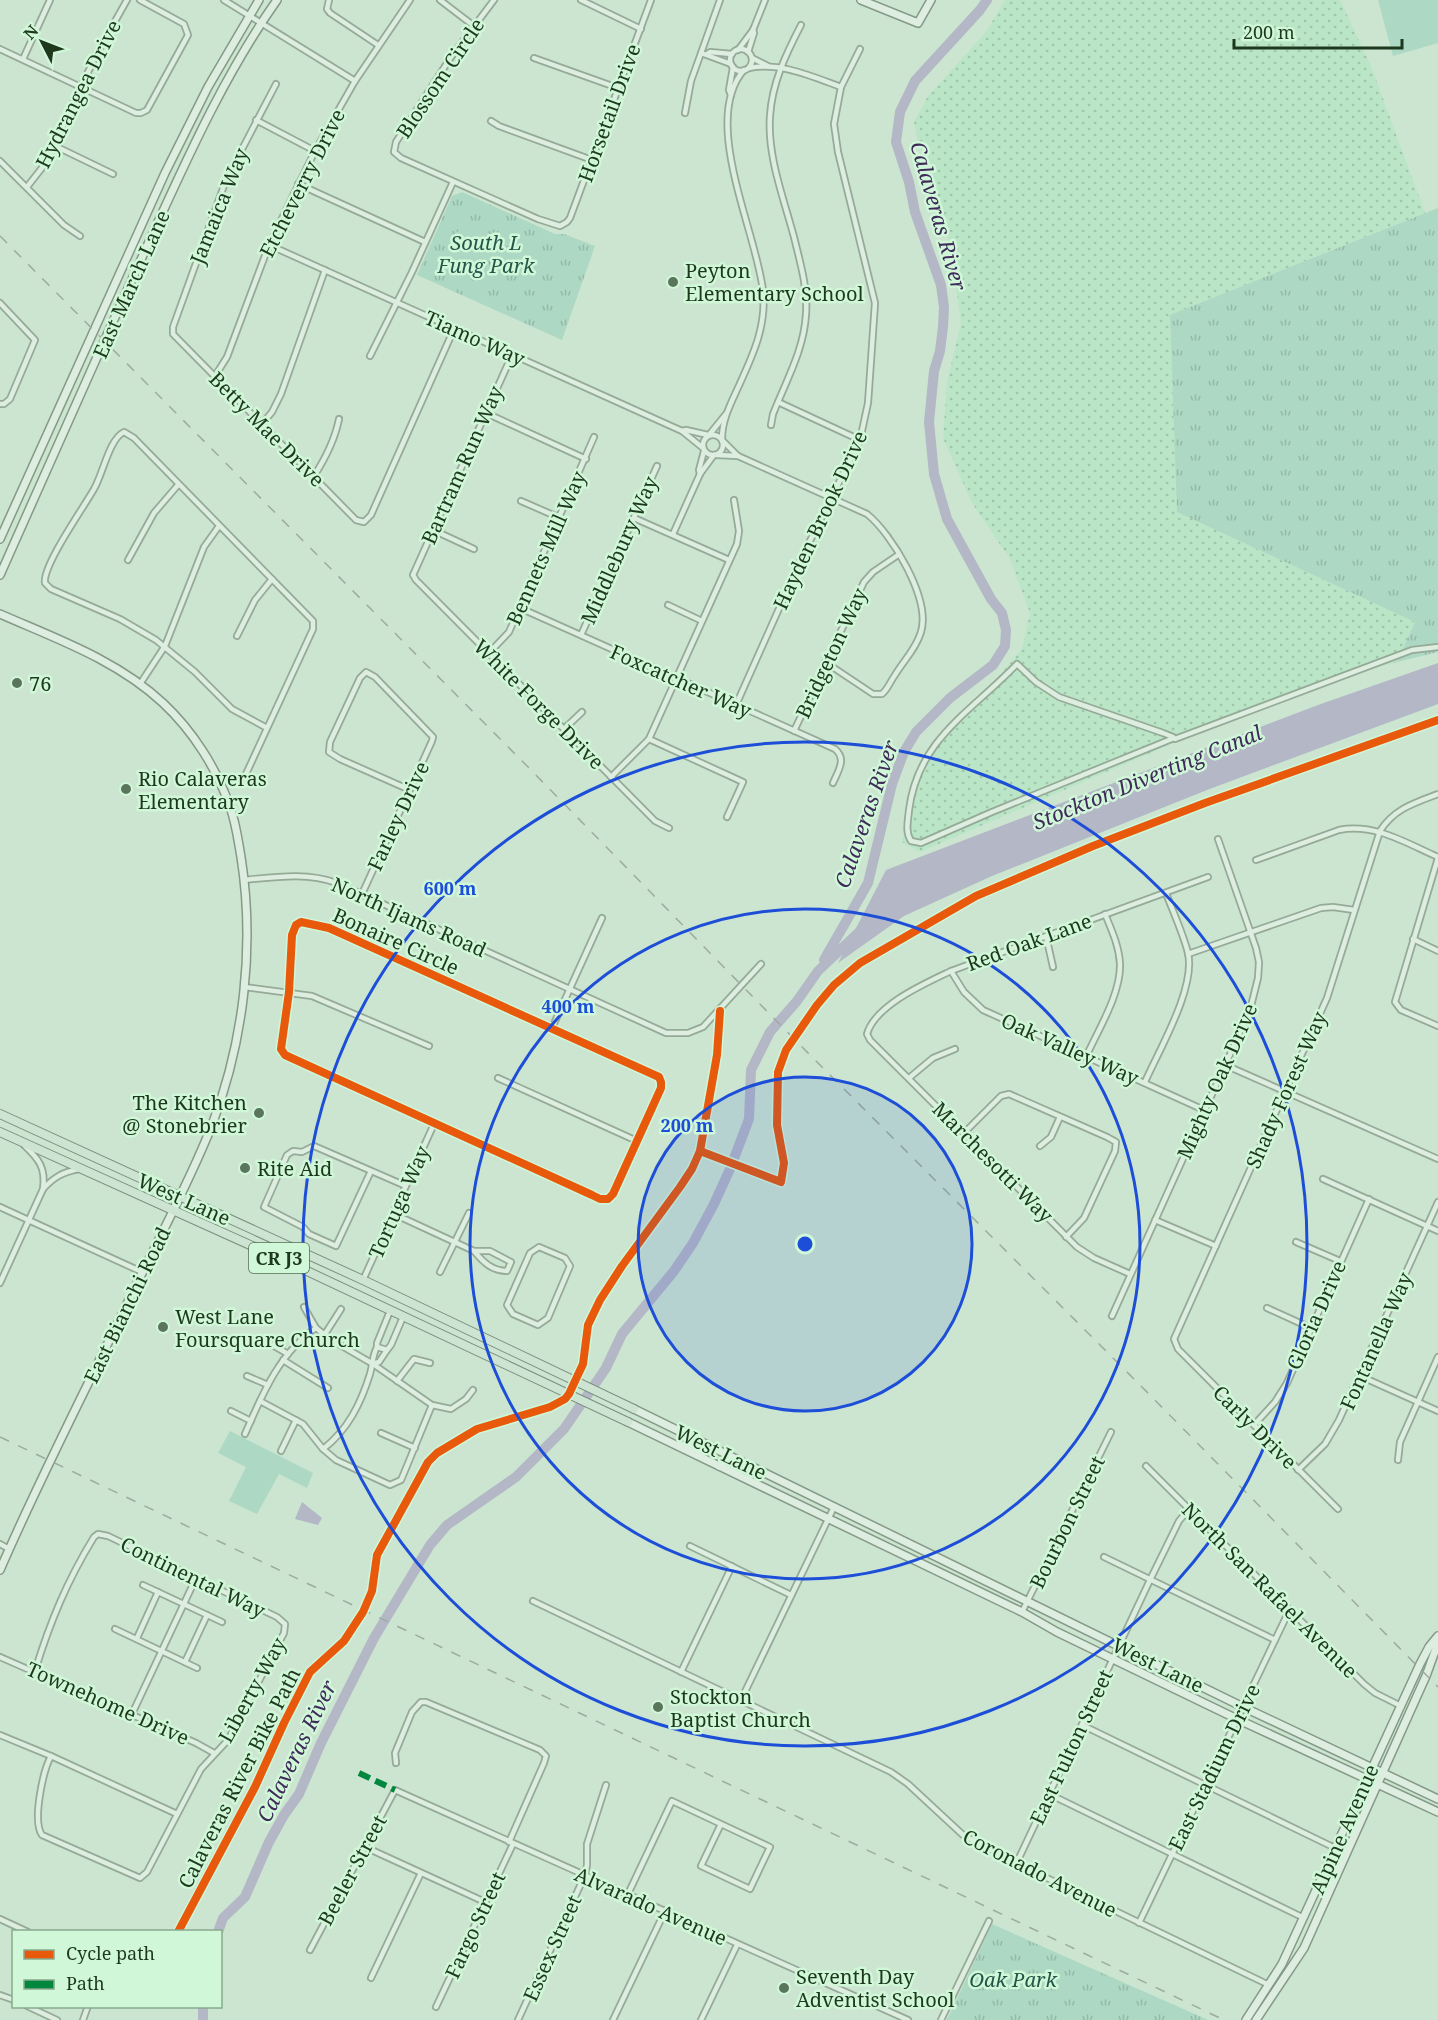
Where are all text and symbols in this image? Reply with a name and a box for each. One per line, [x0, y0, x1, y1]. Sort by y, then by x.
north arrow [12, 12, 72, 72]
scale bar [1234, 12, 1402, 50]
street label: Blossom Circle [390, 13, 490, 143]
street label: Hydrangea Drive [29, 15, 127, 173]
text: N [18, 20, 44, 44]
text: 200 m [1243, 20, 1295, 44]
street label: Horsetail Drive [571, 40, 647, 186]
street label: Etcheverry Drive [253, 104, 351, 262]
water label: Calaveras River [904, 138, 974, 294]
street label: Jamaica Way [183, 143, 255, 269]
street label: East March Lane [86, 206, 176, 362]
park label: South L Fung Park [437, 229, 535, 279]
place label: Peyton Elementary School [685, 257, 864, 307]
marker: Peyton Elementary School [666, 275, 680, 289]
street label: Tiamo Way [421, 304, 530, 372]
street label: Betty Mae Drive [203, 365, 331, 493]
street label: Bartram Run Way [415, 381, 509, 549]
street label: Hayden Brook Drive [767, 426, 873, 614]
street label: Bennets Mill Way [500, 466, 592, 629]
street label: Middlebury Way [574, 471, 664, 628]
street label: Bridgeton Way [789, 583, 873, 723]
street label: White Forge Drive [468, 633, 610, 775]
street label: Foxcatcher Way [606, 638, 756, 724]
place label: 76 [29, 670, 51, 697]
marker: 76 [10, 676, 24, 690]
water label: Stockton Diverting Canal [1028, 718, 1266, 836]
water label: Calaveras River [828, 736, 904, 891]
street label: Farley Drive [361, 757, 435, 875]
place label: Rio Calaveras Elementary [138, 765, 267, 815]
marker: Rio Calaveras Elementary [119, 782, 133, 796]
street label: North Ijams Road [327, 871, 491, 963]
text: 600 m [424, 876, 477, 900]
street label: Bonaire Circle [329, 901, 463, 981]
street label: Red Oak Lane [963, 907, 1095, 977]
text: 400 m [542, 994, 595, 1018]
street label: Mighty Oak Drive [1171, 999, 1263, 1163]
street label: Oak Valley Way [997, 1007, 1144, 1092]
street label: Shady Forest Way [1239, 1007, 1333, 1173]
place label: The Kitchen @ Stonebrier [122, 1089, 248, 1139]
street label: Marchesotti Way [927, 1096, 1060, 1229]
marker: The Kitchen @ Stonebrier [252, 1106, 266, 1120]
text: 200 m [661, 1113, 714, 1137]
street label: Tortuga Way [362, 1141, 436, 1263]
place label: Rite Aid [257, 1155, 332, 1182]
marker: Rite Aid [238, 1161, 252, 1175]
street label: West Lane [133, 1167, 235, 1231]
street label: East Bianchi Road [77, 1222, 177, 1388]
centre of rings [795, 1234, 815, 1254]
road number: CR J3 [249, 1243, 309, 1273]
street label: Gloria Drive [1280, 1256, 1352, 1374]
street label: Fontanella Way [1334, 1267, 1419, 1414]
place label: West Lane Foursquare Church [175, 1303, 360, 1353]
marker: West Lane Foursquare Church [156, 1320, 170, 1334]
street label: Carly Drive [1207, 1379, 1303, 1475]
street label: West Lane [671, 1418, 771, 1486]
street label: Bourbon Street [1023, 1451, 1111, 1593]
street label: North San Rafael Avenue [1176, 1496, 1364, 1684]
street label: Continental Way [116, 1530, 271, 1624]
street label: West Lane [1108, 1631, 1208, 1699]
street label: Liberty Way [212, 1632, 292, 1747]
street label: Townehome Drive [22, 1655, 194, 1751]
street label: Calaveras River Bike Path [172, 1663, 307, 1893]
street label: East Fulton Street [1023, 1665, 1119, 1829]
water label: Calaveras River [250, 1675, 342, 1826]
street label: East Stadium Drive [1162, 1679, 1266, 1855]
place label: Stockton Baptist Church [670, 1683, 811, 1733]
marker: Stockton Baptist Church [651, 1700, 665, 1714]
street label: Alpine Avenue [1303, 1760, 1385, 1898]
street label: Beeler Street [311, 1810, 393, 1930]
street label: Coronado Avenue [958, 1823, 1122, 1923]
street label: Alvarado Avenue [571, 1860, 731, 1952]
street label: Fargo Street [438, 1867, 512, 1983]
street label: Essex Street [517, 1891, 587, 2005]
legend [12, 1930, 222, 2008]
text: Cycle path [66, 1941, 155, 1965]
place label: Seventh Day Adventist School [796, 1963, 955, 2013]
park label: Oak Park [969, 1966, 1057, 1993]
text: Path [66, 1971, 105, 1995]
marker: Seventh Day Adventist School [777, 1981, 791, 1995]

